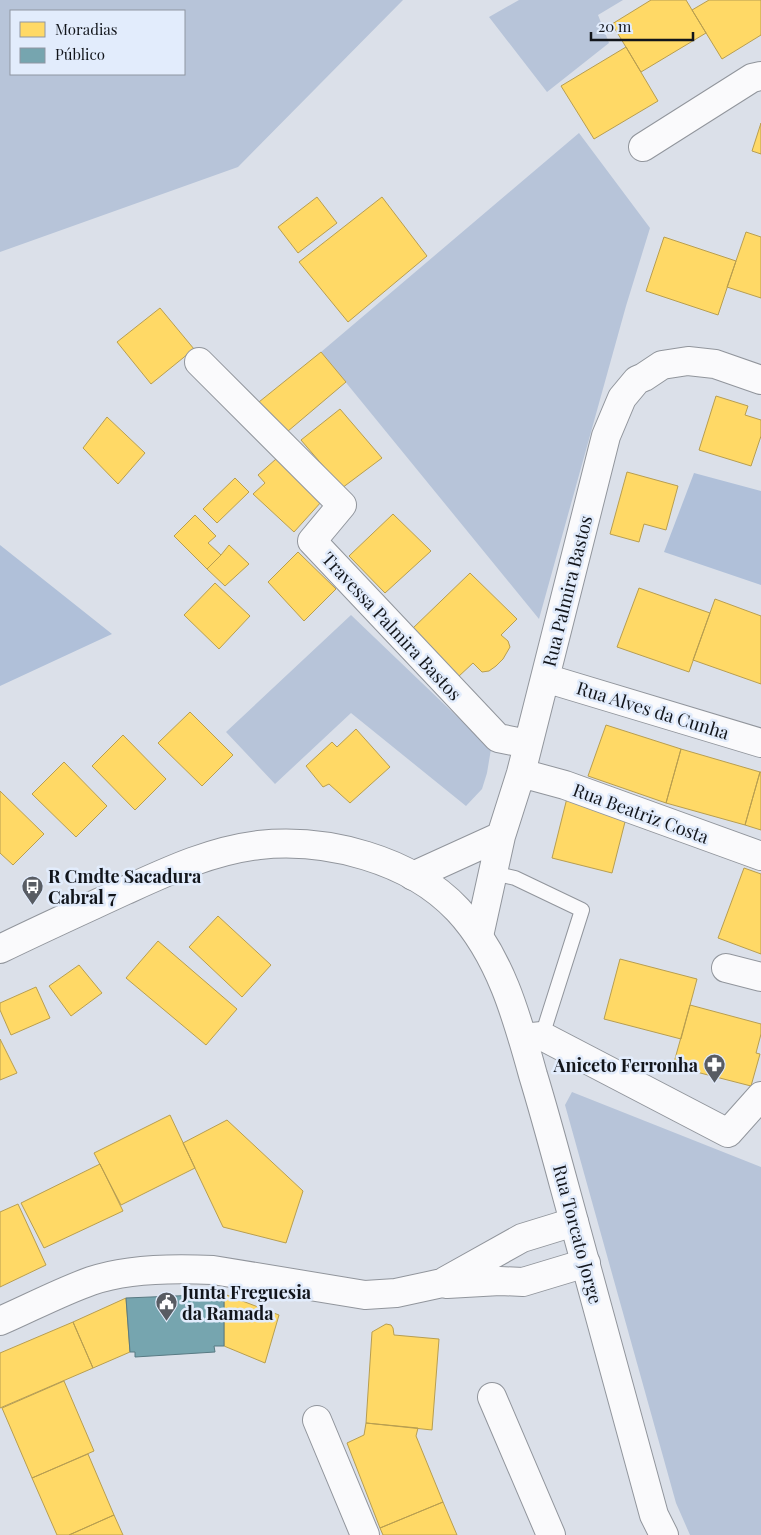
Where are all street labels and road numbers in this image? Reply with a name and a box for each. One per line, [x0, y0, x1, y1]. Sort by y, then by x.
street label: Rua Palmira Bastos [537, 513, 597, 669]
street label: Travessa Palmira Bastos [317, 547, 467, 705]
street label: Rua Alves da Cunha [574, 675, 732, 745]
street label: Rua Beatriz Costa [570, 777, 712, 849]
street label: Rua Torcato Jorge [548, 1162, 608, 1306]

